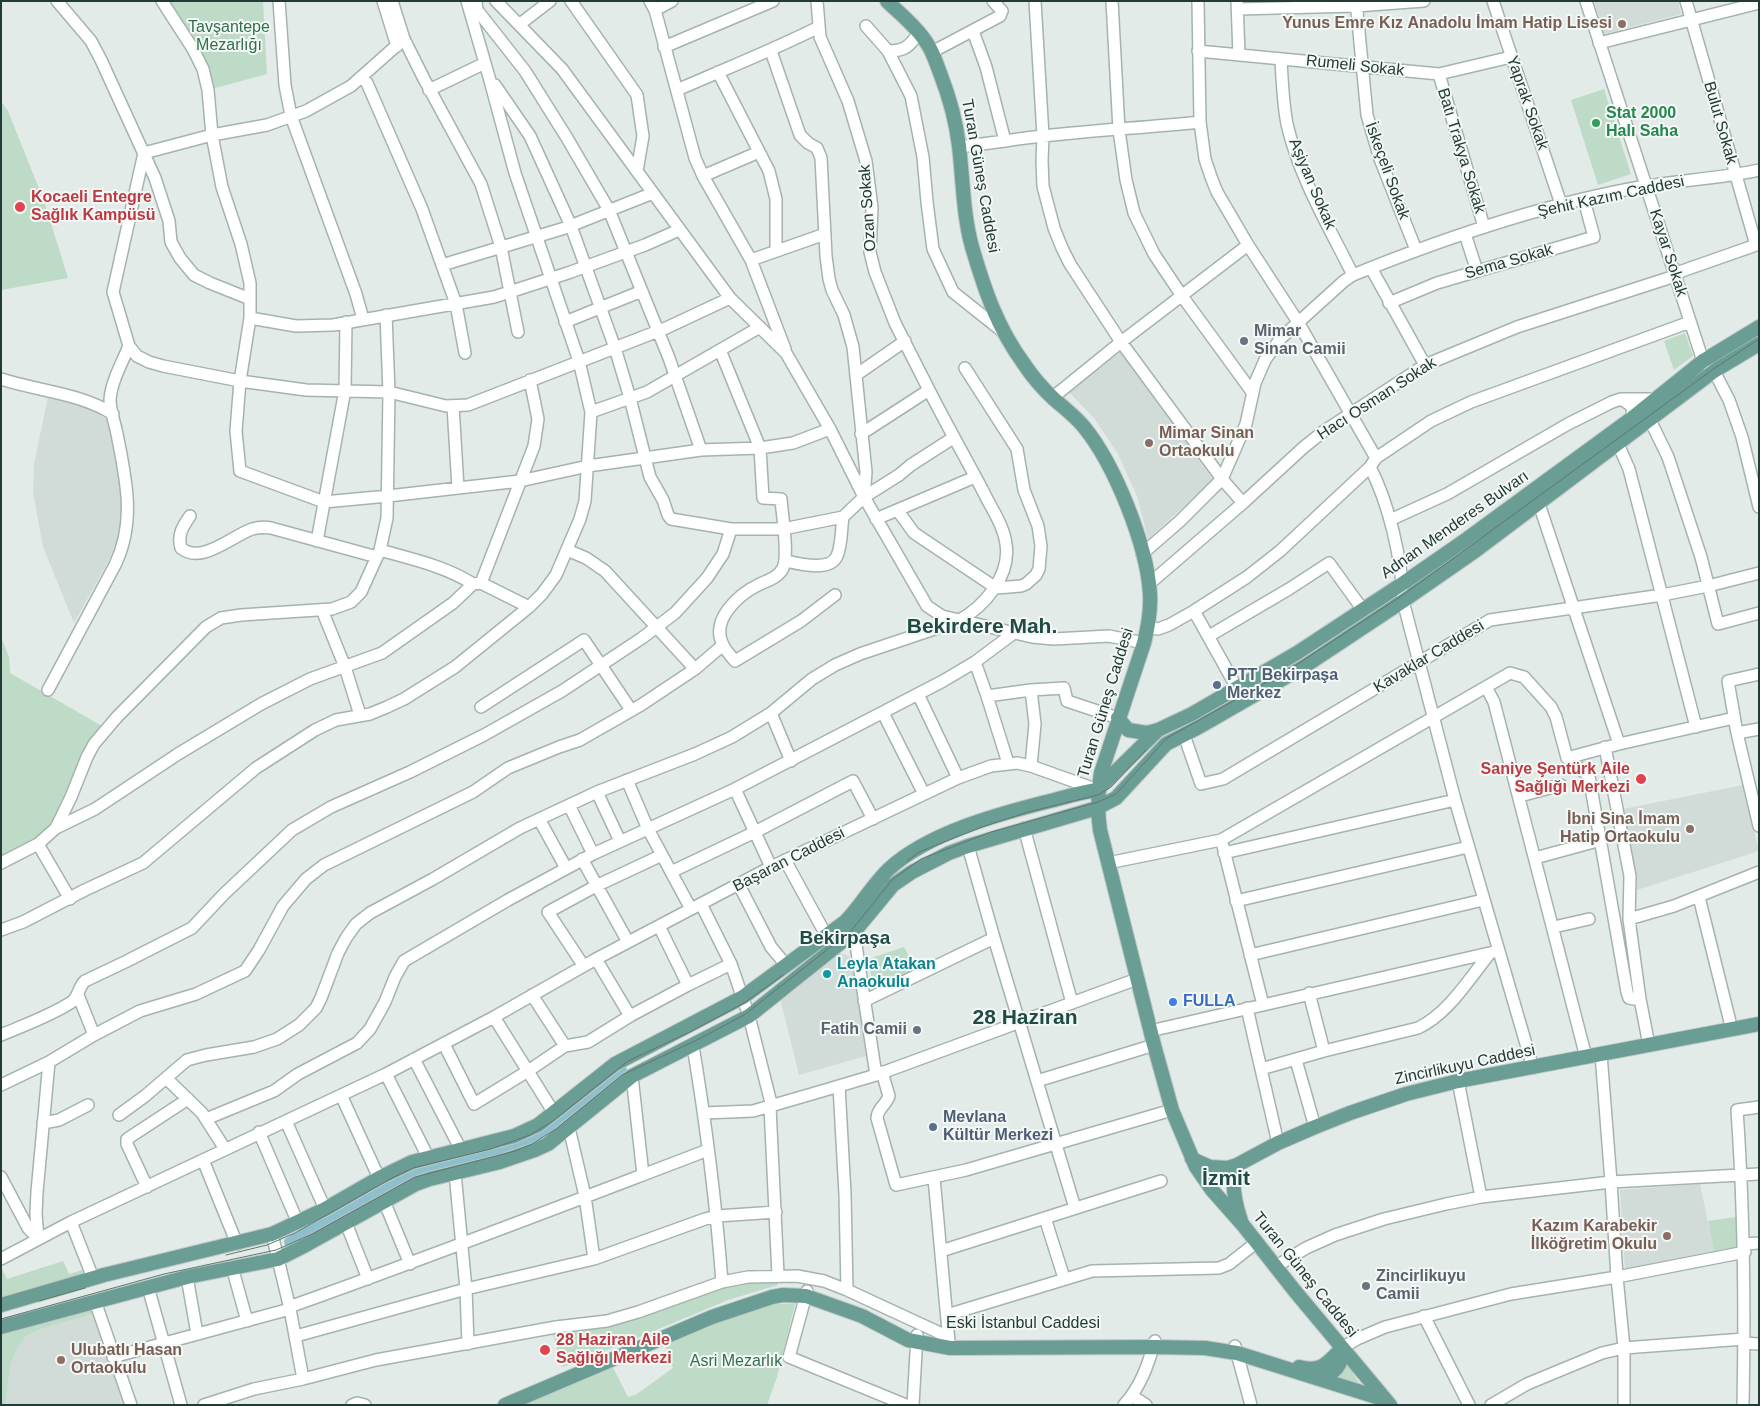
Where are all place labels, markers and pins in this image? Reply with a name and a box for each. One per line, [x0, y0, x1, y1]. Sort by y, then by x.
place label: Yunus Emre Kız Anadolu İmam Hatip Lisesi [1282, 14, 1612, 34]
marker: Yunus Emre Kız Anadolu İmam Hatip Lisesi [1616, 18, 1628, 30]
place label: Stat 2000 Halı Saha [1606, 104, 1678, 142]
marker: Stat 2000 Halı Saha [1590, 117, 1602, 129]
place label: Kocaeli Entegre Sağlık Kampüsü [31, 188, 155, 226]
marker: Kocaeli Entegre Sağlık Kampüsü [13, 200, 27, 214]
place label: Mimar Sinan Camii [1254, 322, 1346, 360]
marker: Mimar Sinan Camii [1238, 335, 1250, 347]
place label: Mimar Sinan Ortaokulu [1159, 424, 1254, 462]
marker: Mimar Sinan Ortaokulu [1143, 437, 1155, 449]
place label: PTT Bekirpaşa Merkez [1227, 666, 1338, 704]
marker: PTT Bekirpaşa Merkez [1211, 679, 1223, 691]
place label: Saniye Şentürk Aile Sağlığı Merkezi [1481, 760, 1630, 798]
marker: Saniye Şentürk Aile Sağlığı Merkezi [1634, 772, 1648, 786]
place label: İbni Sina İmam Hatip Ortaokulu [1560, 810, 1680, 848]
marker: İbni Sina İmam Hatip Ortaokulu [1684, 823, 1696, 835]
place label: Leyla Atakan Anaokulu [837, 955, 936, 993]
marker: Leyla Atakan Anaokulu [821, 968, 833, 980]
place label: FULLA [1183, 992, 1235, 1012]
marker: FULLA [1167, 996, 1179, 1008]
place label: Fatih Camii [821, 1020, 907, 1040]
marker: Fatih Camii [911, 1024, 923, 1036]
place label: Mevlana Kültür Merkezi [943, 1108, 1053, 1146]
marker: Mevlana Kültür Merkezi [927, 1121, 939, 1133]
place label: Kazım Karabekir İlköğretim Okulu [1531, 1217, 1657, 1255]
marker: Kazım Karabekir İlköğretim Okulu [1661, 1230, 1673, 1242]
place label: Zincirlikuyu Camii [1376, 1267, 1466, 1305]
marker: Zincirlikuyu Camii [1360, 1280, 1372, 1292]
place label: 28 Haziran Aile Sağlığı Merkezi [556, 1331, 672, 1369]
place label: Ulubatlı Hasan Ortaokulu [71, 1341, 182, 1379]
marker: 28 Haziran Aile Sağlığı Merkezi [538, 1343, 552, 1357]
marker: Ulubatlı Hasan Ortaokulu [55, 1354, 67, 1366]

